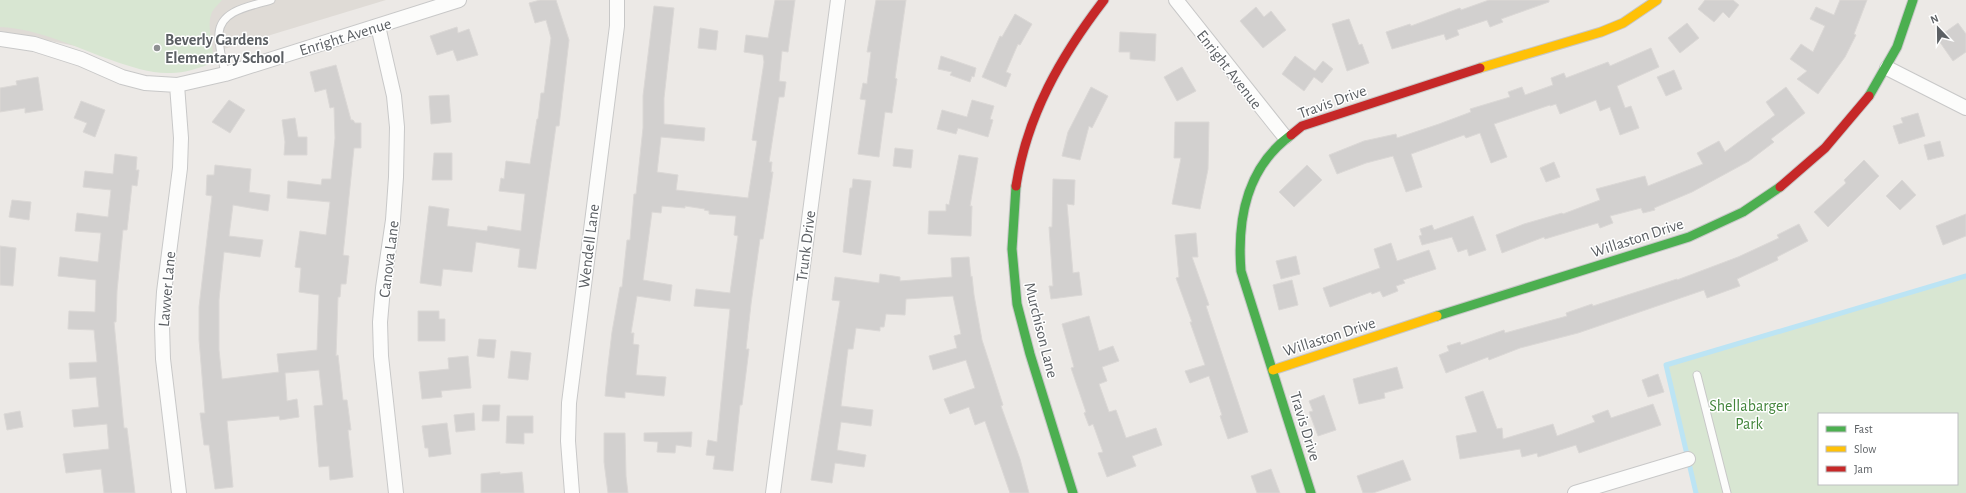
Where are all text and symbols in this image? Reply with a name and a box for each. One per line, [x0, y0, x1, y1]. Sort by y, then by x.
north arrow [1918, 8, 1958, 48]
text: N [1929, 13, 1940, 26]
street label: Enright Avenue [297, 15, 393, 59]
street label: Enright Avenue [1194, 27, 1265, 112]
place label: Beverly Gardens Elementary School [165, 32, 285, 67]
marker: Beverly Gardens Elementary School [152, 43, 162, 53]
street label: Travis Drive [1296, 82, 1369, 122]
street label: Wendell Lane [576, 203, 602, 289]
street label: Trunk Drive [794, 210, 818, 283]
street label: Willaston Drive [1589, 215, 1685, 260]
street label: Canova Lane [376, 220, 402, 299]
street label: Lawver Lane [156, 251, 178, 328]
street label: Murchison Lane [1021, 281, 1061, 380]
street label: Willaston Drive [1281, 314, 1377, 359]
street label: Travis Drive [1287, 390, 1323, 463]
park label: Shellabarger Park [1709, 398, 1789, 432]
legend [1818, 413, 1958, 485]
text: Fast [1854, 423, 1873, 435]
text: Slow [1854, 443, 1876, 455]
text: Jam [1854, 463, 1873, 475]

